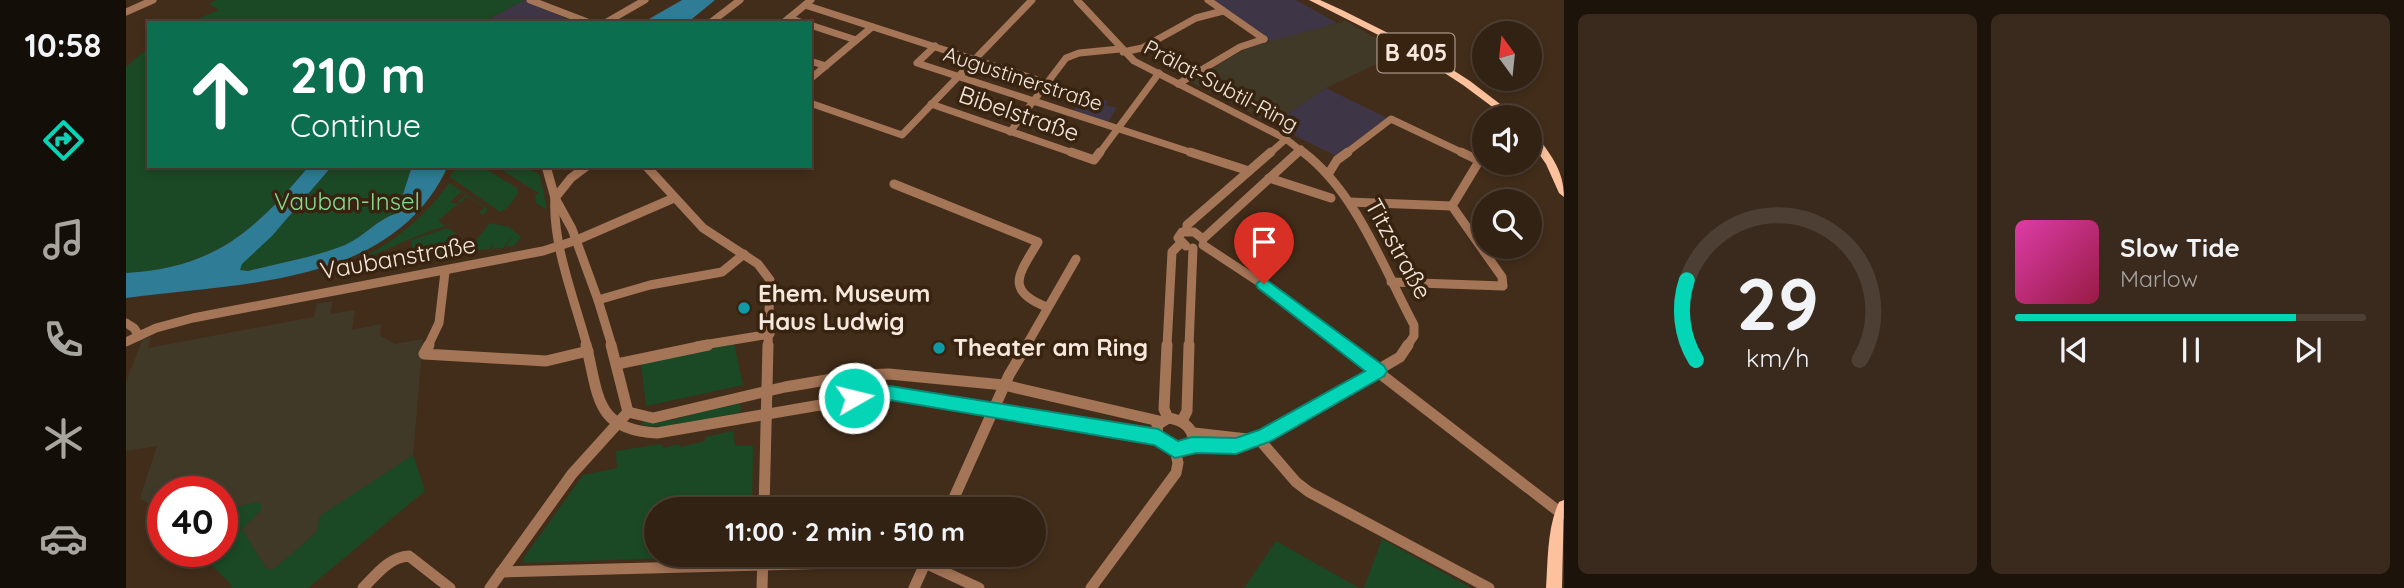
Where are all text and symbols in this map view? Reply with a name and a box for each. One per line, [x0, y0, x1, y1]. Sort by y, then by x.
north arrow [1472, 21, 1542, 91]
map controls [1472, 21, 1542, 259]
text: 10:58 [25, 25, 101, 65]
street label: Prälat-Subtil-Ring [1140, 34, 1303, 137]
road number: B 405 [1378, 34, 1454, 72]
street label: Augustinerstraße [941, 40, 1106, 116]
text: 210 m [290, 44, 426, 105]
icon: ahead [175, 49, 266, 140]
street label: Bibelstraße [955, 78, 1083, 148]
text: Continue [290, 105, 421, 145]
button: sound [1472, 105, 1542, 175]
icon: directions [39, 116, 88, 165]
park label: Vauban-Insel [274, 186, 420, 216]
button: search [1472, 189, 1542, 259]
street label: Titzstraße [1359, 193, 1439, 304]
pin [1234, 212, 1294, 284]
icon: music [39, 215, 88, 264]
icon: arrive [1245, 223, 1283, 261]
street label: Vaubanstraße [318, 229, 478, 285]
text: Slow Tide [2120, 231, 2240, 264]
text: 29 [1736, 257, 1819, 348]
text: Marlow [2120, 264, 2198, 293]
place label: Ehem. Museum Haus Ludwig [758, 278, 930, 336]
marker: Ehem. Museum Haus Ludwig [736, 300, 752, 316]
icon: phone [39, 315, 88, 364]
icon: previous [2055, 331, 2093, 369]
icon: pause [2172, 331, 2210, 369]
icon: next [2289, 331, 2327, 369]
place label: Theater am Ring [953, 332, 1148, 362]
marker: Theater am Ring [931, 340, 947, 356]
text: km/h [1746, 342, 1809, 373]
position arrow [817, 361, 891, 435]
icon: climate [39, 414, 88, 463]
speed limit sign: 40 [147, 476, 238, 567]
icon: car [39, 514, 88, 563]
text: 11:00 · 2 min · 510 m [725, 515, 965, 548]

